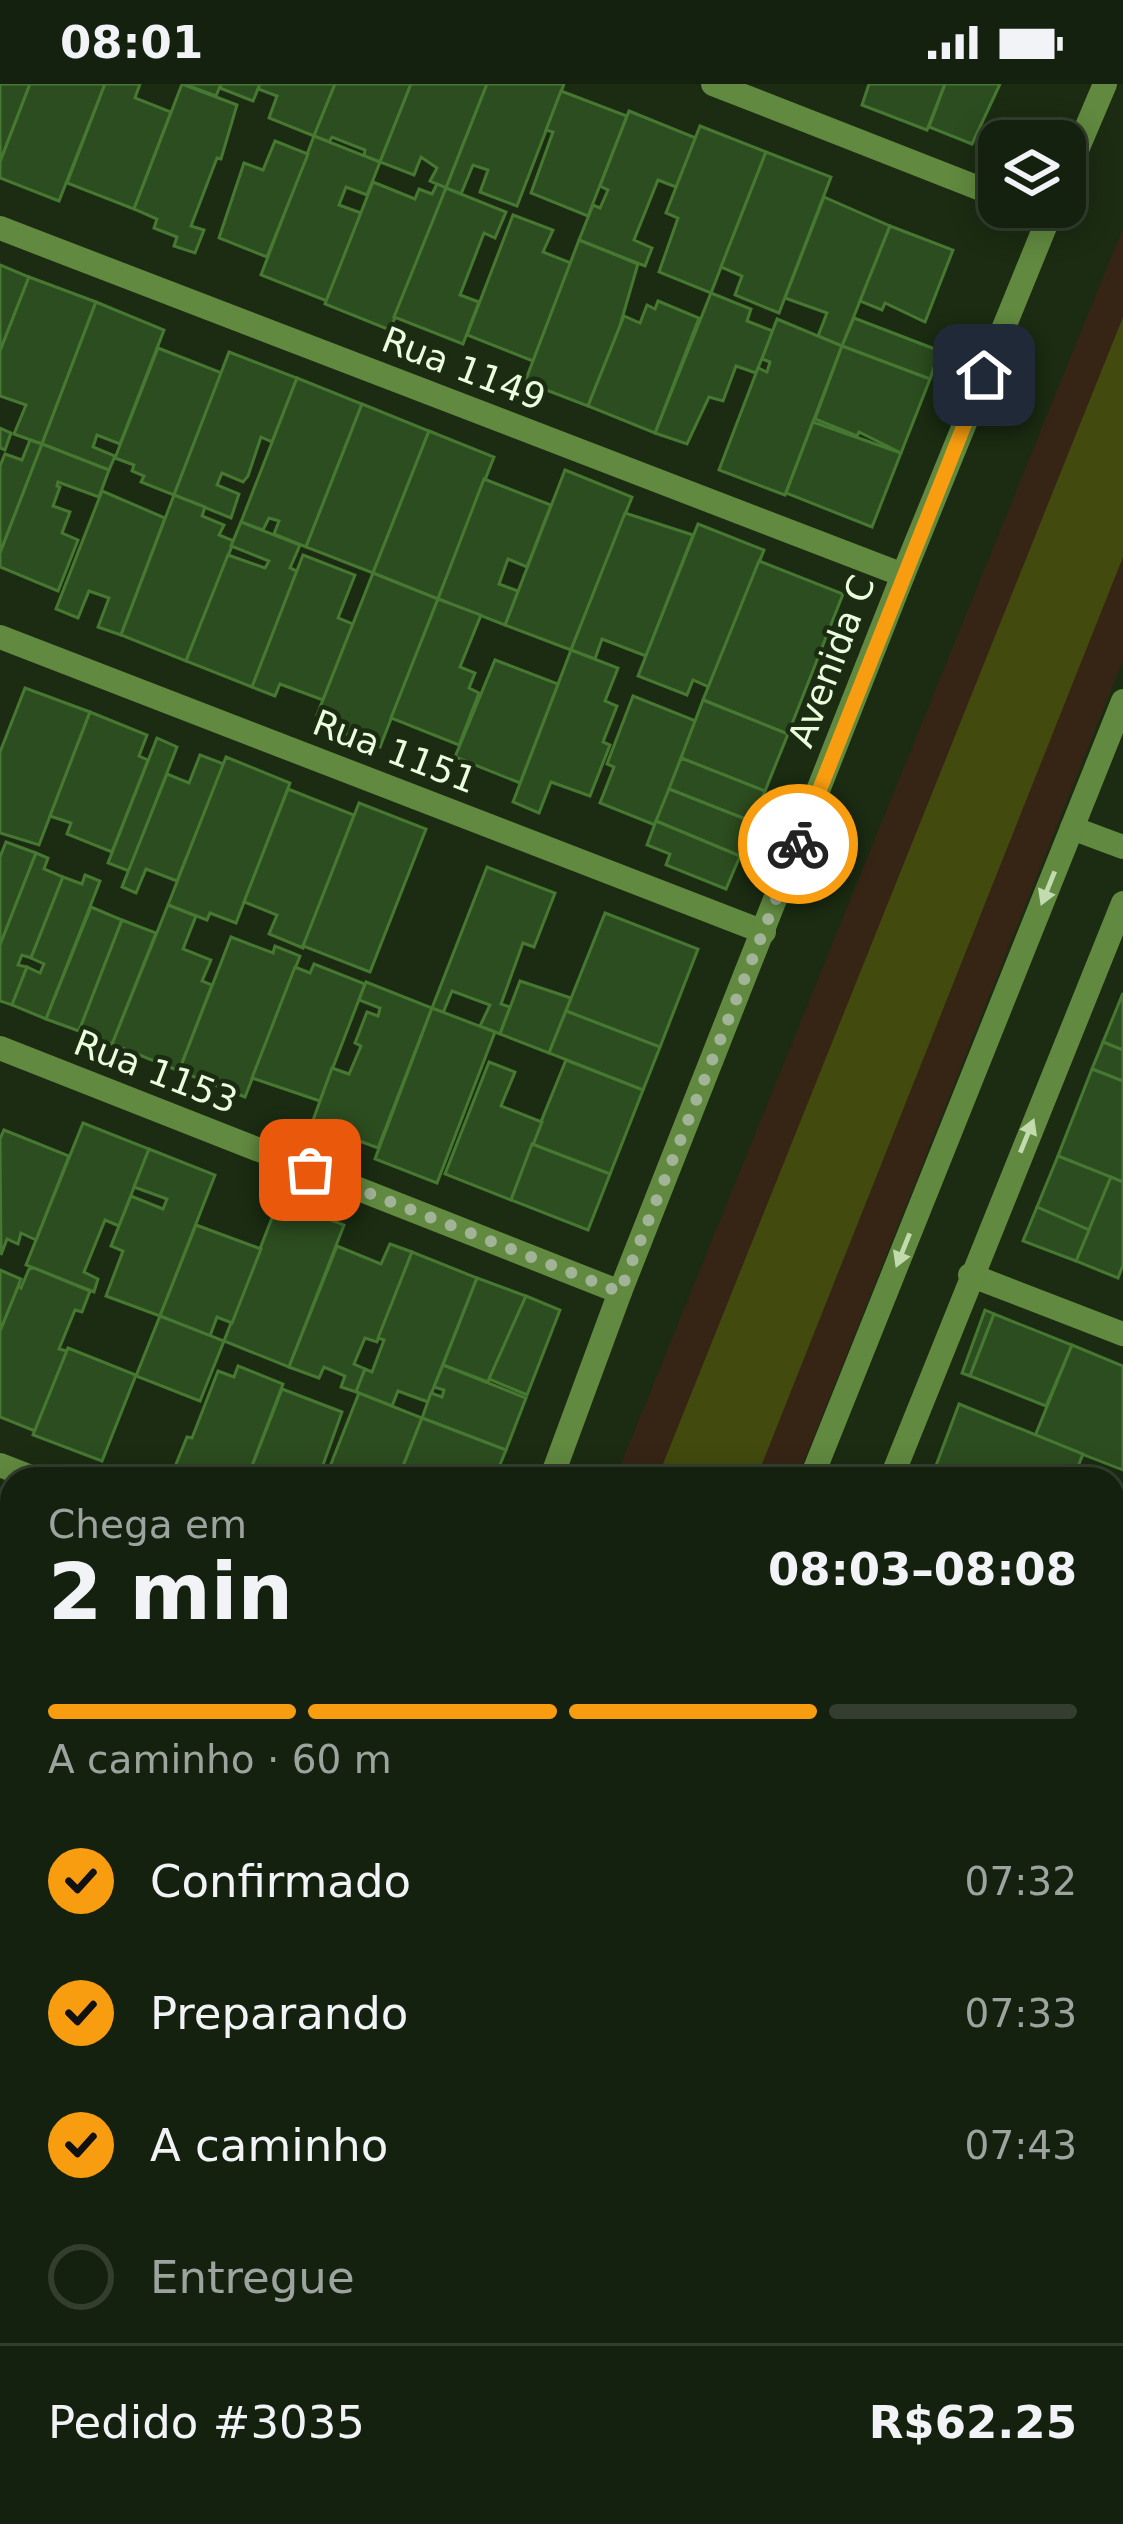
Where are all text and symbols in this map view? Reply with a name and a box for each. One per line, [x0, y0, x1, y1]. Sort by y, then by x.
text: 08:01 [60, 16, 203, 69]
map controls [978, 120, 1086, 228]
button: layers [978, 120, 1086, 228]
street label: Rua 1149 [376, 319, 551, 418]
pin [933, 324, 1035, 426]
icon: home [951, 342, 1017, 408]
street label: Avenida C [780, 570, 883, 753]
street label: Rua 1151 [307, 702, 482, 801]
courier [738, 784, 858, 904]
icon: bike [765, 811, 831, 877]
one-way arrow [1037, 870, 1056, 906]
street label: Rua 1153 [68, 1022, 243, 1121]
one-way arrow [1018, 1118, 1037, 1154]
pin [259, 1119, 361, 1221]
icon: bag [277, 1137, 343, 1203]
one-way arrow [892, 1232, 911, 1268]
text: Chega em [48, 1502, 247, 1547]
text: 08:03–08:08 [768, 1543, 1077, 1596]
text: 2 min [48, 1547, 293, 1637]
text: A caminho · 60 m [48, 1737, 392, 1782]
icon: check [48, 1848, 114, 1914]
text: Confirmado [150, 1855, 411, 1908]
text: 07:32 [965, 1859, 1077, 1904]
icon: check [48, 1980, 114, 2046]
text: Preparando [150, 1987, 408, 2040]
text: 07:33 [965, 1991, 1077, 2036]
icon: check [48, 2112, 114, 2178]
text: A caminho [150, 2119, 388, 2172]
text: 07:43 [965, 2123, 1077, 2168]
text: Entregue [150, 2251, 355, 2304]
text: Pedido #3035 [48, 2396, 365, 2449]
text: R$62.25 [869, 2396, 1077, 2449]

